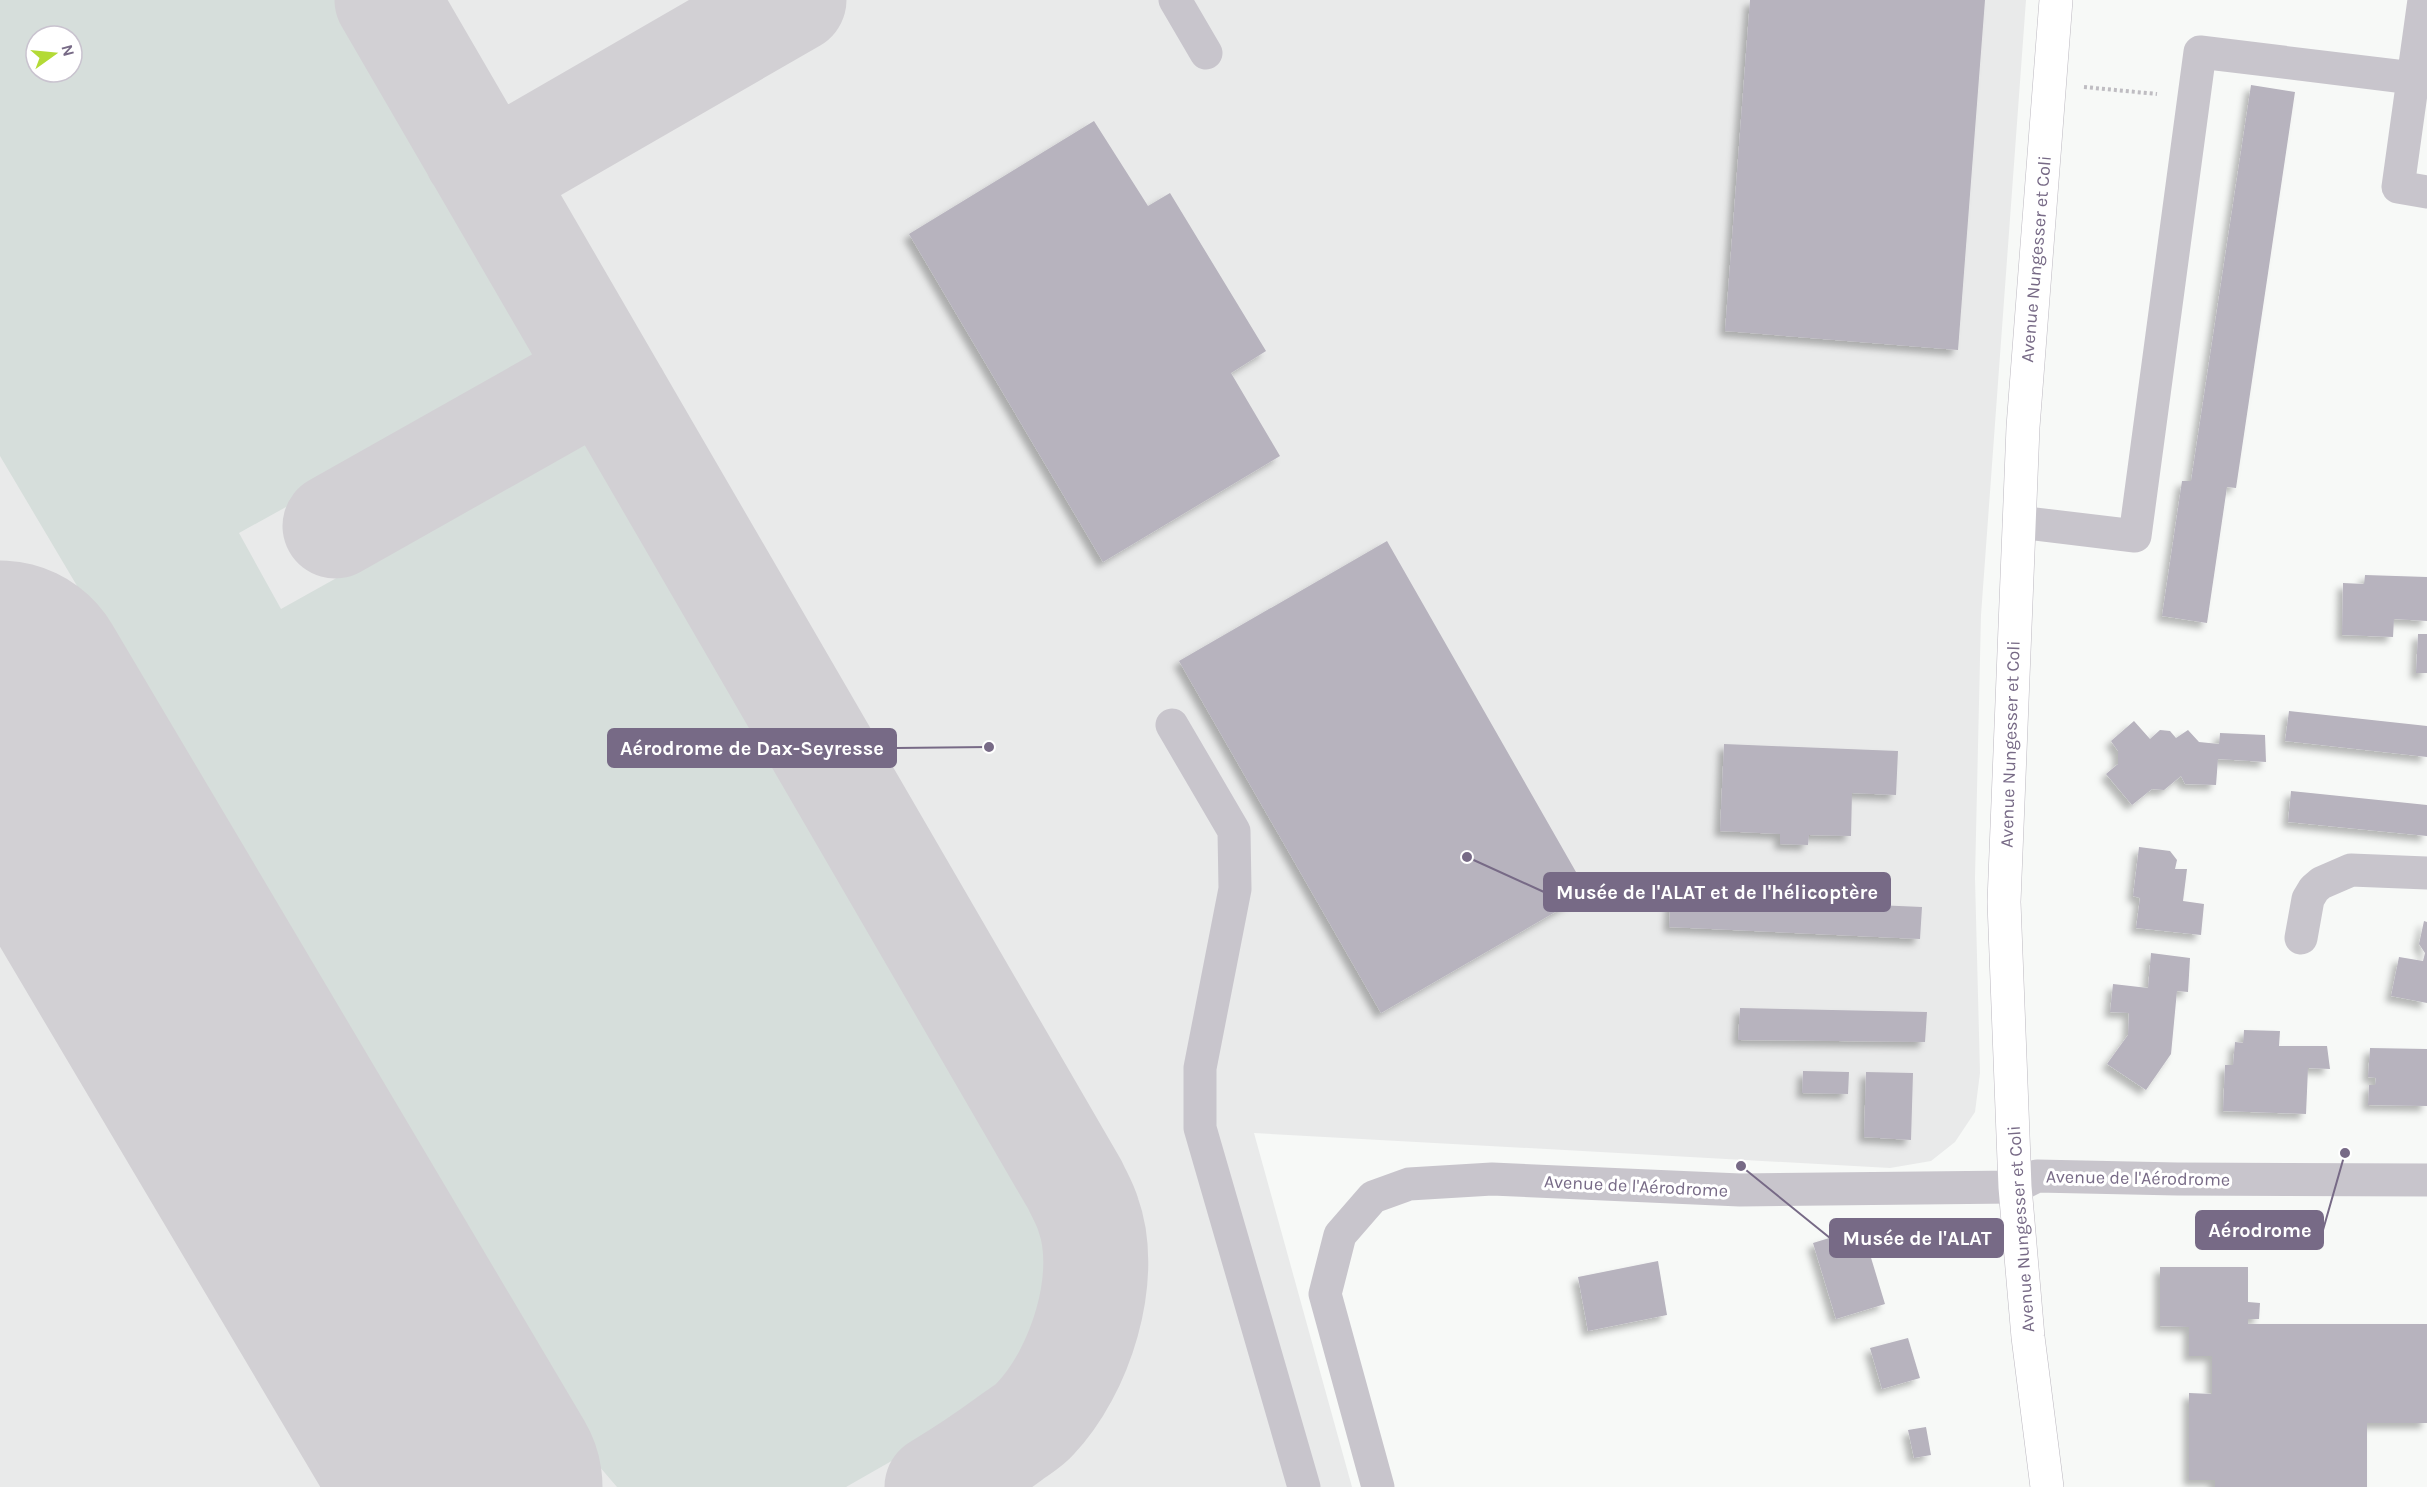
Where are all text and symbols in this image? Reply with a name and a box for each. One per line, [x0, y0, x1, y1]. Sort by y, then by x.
north arrow [24, 24, 84, 84]
text: N [57, 42, 79, 58]
street label: Avenue Nungesser et Coli [2016, 155, 2056, 363]
street label: Avenue Nungesser et Coli [1995, 640, 2025, 848]
callout: Aérodrome de Dax-Seyresse [608, 729, 896, 767]
text: Aérodrome de Dax-Seyresse [620, 737, 884, 760]
callout: Musée de l'ALAT et de l'hélicoptère [1544, 873, 1890, 911]
text: Musée de l'ALAT et de l'hélicoptère [1556, 881, 1878, 904]
street label: Avenue Nungesser et Coli [2003, 1125, 2039, 1333]
street label: Avenue de l'Aérodrome [2046, 1165, 2230, 1191]
street label: Avenue de l'Aérodrome [1543, 1170, 1729, 1202]
callout: Aérodrome [2196, 1211, 2323, 1249]
callout: Musée de l'ALAT [1830, 1219, 2003, 1257]
text: Aérodrome [2208, 1219, 2312, 1242]
text: Musée de l'ALAT [1842, 1227, 1992, 1250]

